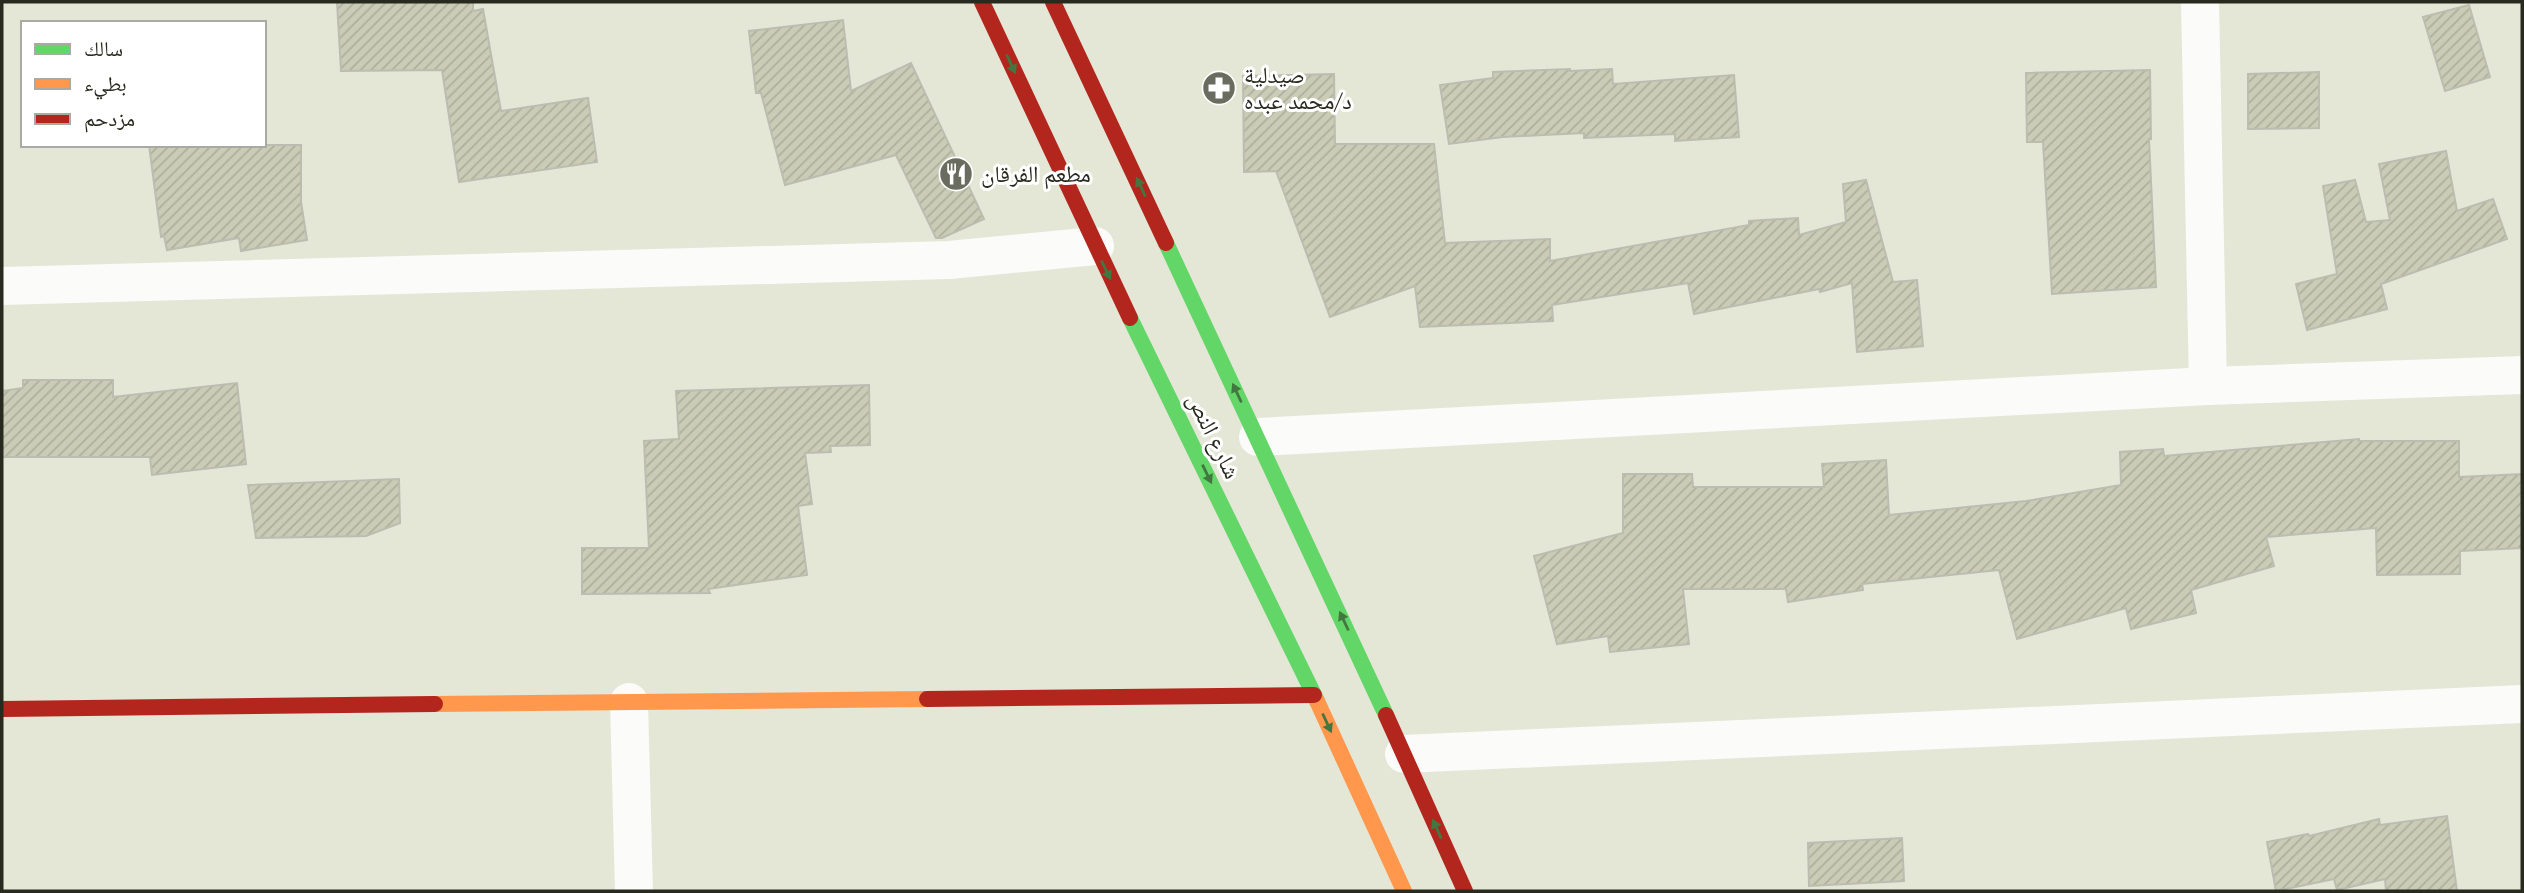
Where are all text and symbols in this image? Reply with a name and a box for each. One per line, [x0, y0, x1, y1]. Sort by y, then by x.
legend [21, 21, 266, 147]
text: سالك [84, 34, 123, 62]
one-way arrow [1005, 54, 1017, 74]
place label: صيدلية د/محمد عبده [1244, 59, 1352, 116]
text: بطيء [84, 69, 127, 100]
pharmacy icon: صيدلية د/محمد عبده [1200, 69, 1238, 107]
text: مزدحم [84, 104, 135, 133]
restaurant icon: مطعم الفرقان [937, 155, 975, 193]
place label: مطعم الفرقان [981, 158, 1091, 190]
one-way arrow [1135, 177, 1147, 197]
one-way arrow [1101, 260, 1112, 280]
one-way arrow [1231, 383, 1243, 403]
street label: شارع النص [1180, 388, 1248, 484]
one-way arrow [1201, 464, 1212, 484]
one-way arrow [1338, 611, 1349, 632]
one-way arrow [1321, 713, 1332, 733]
one-way arrow [1431, 819, 1443, 839]

